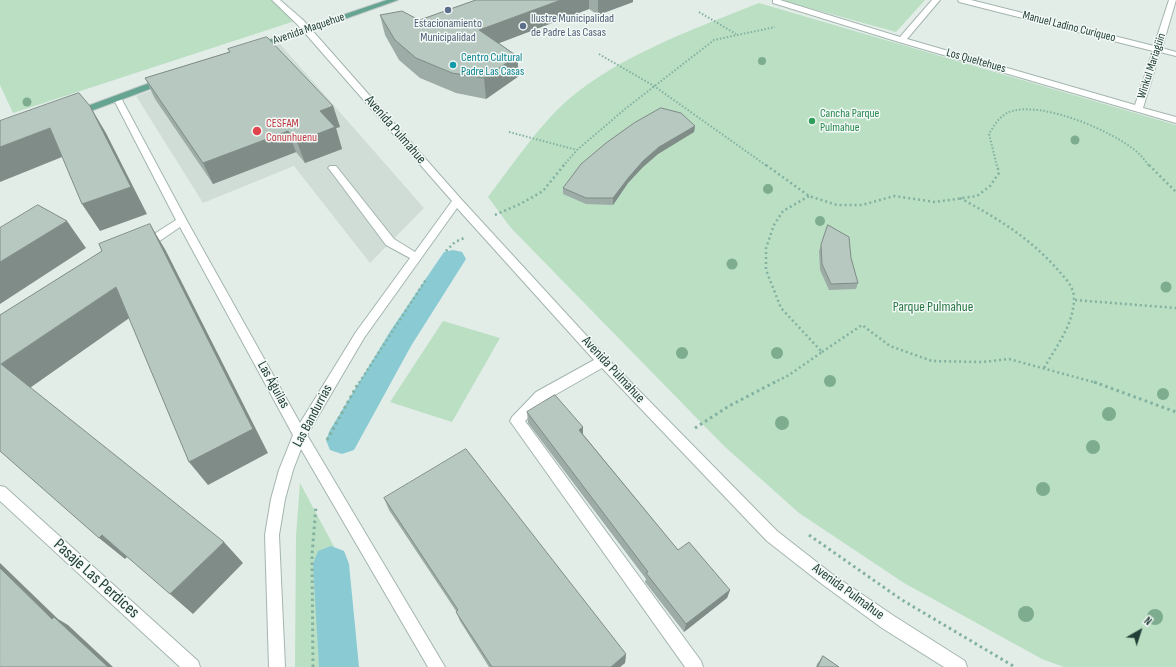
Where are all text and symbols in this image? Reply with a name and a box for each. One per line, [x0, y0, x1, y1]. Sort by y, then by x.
marker: Estacionamiento Municipalidad [443, 5, 453, 15]
street label: Manuel Ladino Curiqueo [1021, 8, 1117, 46]
street label: Avenida Maquehue [271, 10, 347, 48]
place label: Ilustre Municipalidad de Padre Las Casas [531, 12, 614, 40]
place label: Estacionamiento Municipalidad [414, 17, 482, 45]
marker: Ilustre Municipalidad de Padre Las Casas [518, 21, 528, 31]
street label: Winkul Mariagüin [1135, 31, 1169, 101]
street label: Los Queltehues [945, 46, 1007, 76]
place label: Centro Cultural Padre Las Casas [461, 51, 524, 79]
marker: Centro Cultural Padre Las Casas [448, 60, 458, 70]
street label: Avenida Pulmahue [361, 92, 429, 168]
place label: Cancha Parque Pulmahue [820, 107, 879, 135]
marker: Cancha Parque Pulmahue [807, 116, 817, 126]
place label: CESFAM Conunhuenu [266, 117, 317, 145]
marker: CESFAM Conunhuenu [251, 125, 263, 137]
park label: Parque Pulmahue [893, 299, 973, 315]
street label: Avenida Pulmahue [578, 333, 648, 407]
street label: Las Águilas [253, 359, 293, 411]
street label: Las Bandurrias [290, 382, 336, 450]
street label: Pasaje Las Perdices [49, 535, 143, 623]
street label: Avenida Pulmahue [809, 560, 887, 624]
north arrow [1120, 611, 1160, 651]
text: N [1141, 614, 1154, 628]

